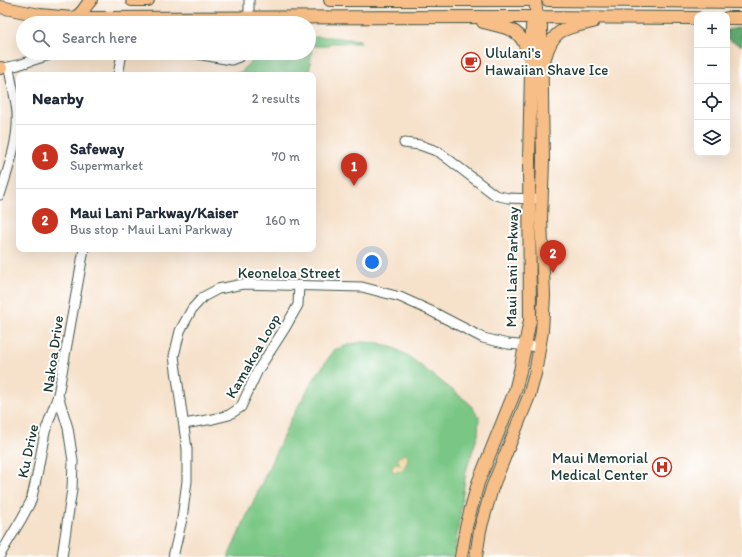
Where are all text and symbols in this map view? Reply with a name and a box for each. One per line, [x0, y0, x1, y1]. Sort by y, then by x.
map controls [694, 12, 730, 156]
button: + [694, 12, 730, 48]
search box [16, 16, 316, 60]
icon: search [30, 27, 52, 49]
text: Search here [62, 29, 137, 47]
place label: Ululani's Hawaiian Shave Ice [485, 44, 608, 79]
button: − [694, 48, 730, 84]
cafe icon: Ululani's Hawaiian Shave Ice [460, 51, 482, 73]
button: locate [694, 84, 730, 120]
text: Nearby [32, 88, 84, 108]
text: 2 results [252, 91, 300, 106]
button: layers [694, 120, 730, 156]
text: Safeway [70, 140, 124, 158]
text: 1 [42, 149, 48, 164]
text: 70 m [272, 149, 300, 164]
pin: 1 [341, 153, 367, 186]
text: Supermarket [70, 158, 143, 173]
text: Maui Lani Parkway/Kaiser [70, 204, 238, 222]
street label: Maui Lani Parkway [502, 206, 522, 328]
text: 2 [42, 213, 48, 228]
text: 160 m [265, 213, 300, 228]
text: Bus stop · Maui Lani Parkway [70, 222, 232, 237]
pin: 2 [540, 240, 566, 273]
your location [362, 252, 382, 272]
street label: Keoneloa Street [238, 264, 341, 282]
street label: Kamakoa Loop [222, 310, 284, 401]
street label: Nakoa Drive [39, 314, 67, 394]
street label: Ku Drive [14, 422, 42, 480]
place label: Maui Memorial Medical Center [551, 449, 649, 484]
hospital icon: Maui Memorial Medical Center [651, 456, 673, 478]

